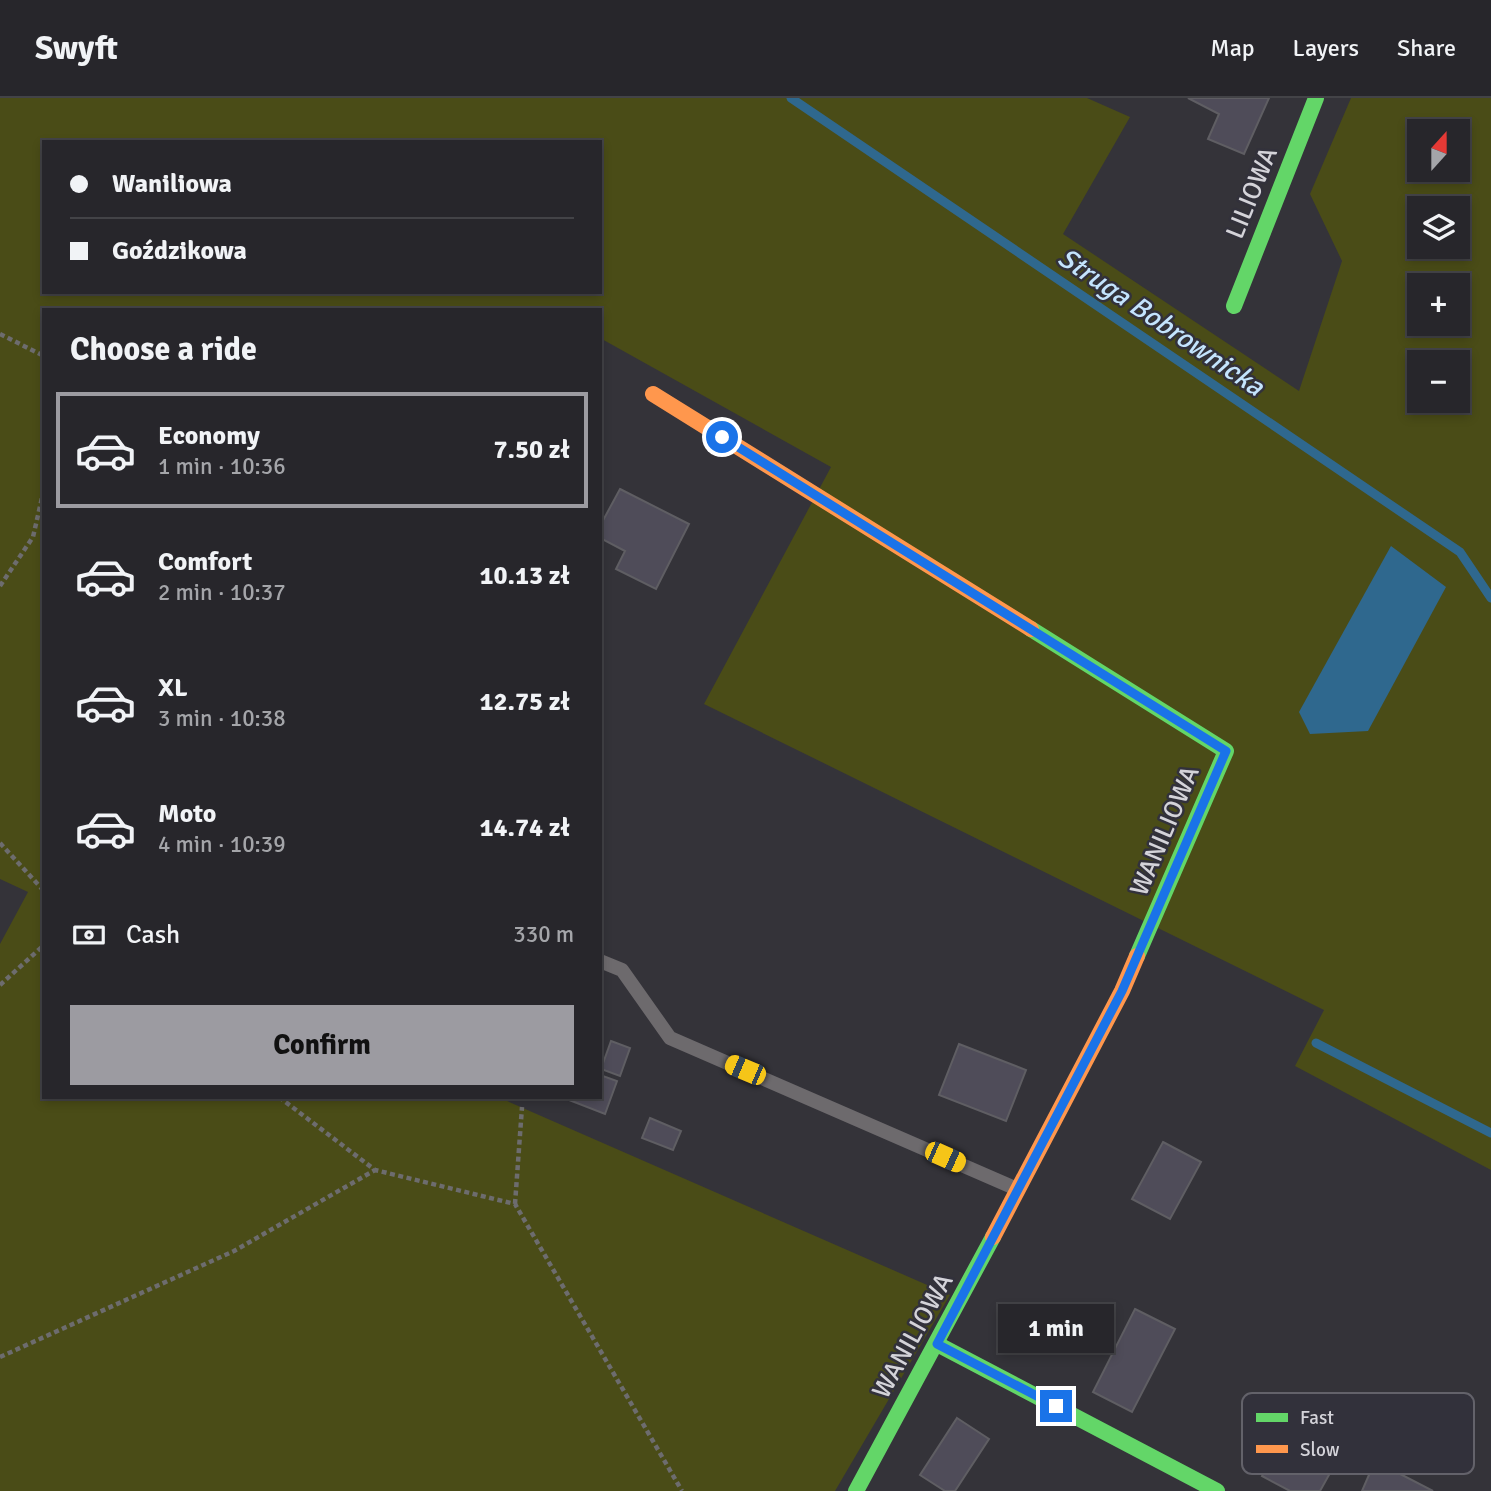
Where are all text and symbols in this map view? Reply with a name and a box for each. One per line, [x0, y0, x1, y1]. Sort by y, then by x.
text: Swyft [35, 28, 118, 69]
text: Map [1210, 33, 1255, 63]
text: Layers [1293, 33, 1359, 63]
text: Share [1397, 33, 1456, 63]
north arrow [1407, 119, 1470, 182]
map controls [1407, 119, 1470, 413]
street label: LILIOWA [1219, 142, 1285, 244]
text: Waniliowa [112, 168, 232, 200]
button: layers [1407, 196, 1470, 259]
text: Goździkowa [112, 235, 247, 267]
water label: Struga Bobrownicka [1052, 241, 1271, 404]
button: + [1407, 273, 1470, 336]
text: Choose a ride [70, 330, 257, 369]
button: − [1407, 350, 1470, 413]
icon: car [74, 419, 137, 482]
text: Economy [158, 420, 260, 452]
route start [706, 421, 738, 453]
text: 7.50 zł [494, 434, 570, 466]
text: 1 min · 10:36 [158, 452, 286, 481]
icon: car [74, 545, 137, 608]
text: Comfort [158, 546, 252, 578]
text: 10.13 zł [479, 560, 570, 592]
text: 2 min · 10:37 [158, 578, 286, 607]
icon: car [74, 671, 137, 734]
text: XL [158, 672, 188, 704]
text: 12.75 zł [479, 686, 570, 718]
text: 3 min · 10:38 [158, 704, 286, 733]
street label: WANILIOWA [1123, 761, 1207, 901]
icon: car [74, 797, 137, 860]
text: Moto [158, 798, 216, 830]
text: 14.74 zł [479, 812, 570, 844]
text: 4 min · 10:39 [158, 830, 286, 859]
icon: cash [70, 916, 108, 954]
text: Cash [126, 919, 180, 951]
text: 330 m [513, 920, 574, 949]
button: Confirm [70, 1005, 574, 1085]
car [722, 1052, 769, 1088]
car [922, 1139, 969, 1175]
street label: WANILIOWA [866, 1268, 960, 1404]
callout: 1 min [998, 1304, 1114, 1354]
text: 1 min [1028, 1314, 1084, 1343]
route end [1040, 1390, 1072, 1422]
legend [1242, 1393, 1474, 1474]
text: Fast [1300, 1406, 1334, 1430]
text: Slow [1300, 1438, 1340, 1462]

